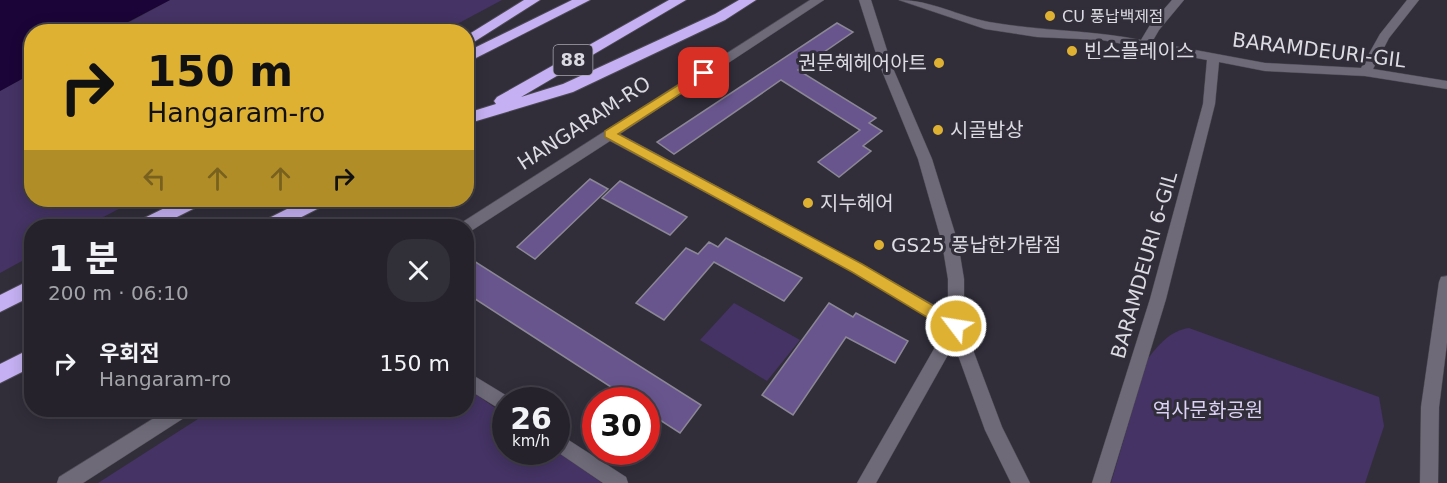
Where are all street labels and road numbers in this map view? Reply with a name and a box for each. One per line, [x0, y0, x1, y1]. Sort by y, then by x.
street label: BARAMDEURI-GIL [1231, 27, 1408, 73]
road number: 88 [554, 45, 592, 75]
street label: HANGARAM-RO [513, 71, 655, 175]
street label: BARAMDEURI 6-GIL [1106, 168, 1182, 361]

